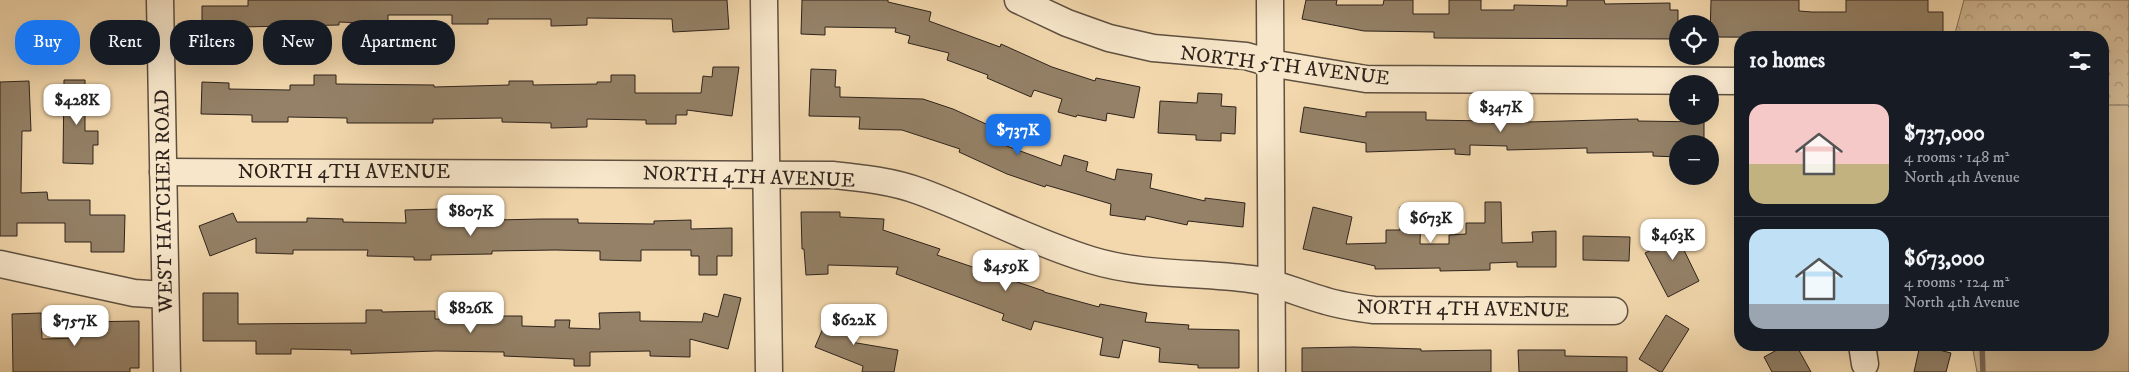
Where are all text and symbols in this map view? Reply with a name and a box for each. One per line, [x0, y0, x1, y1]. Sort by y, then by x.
map controls [1669, 15, 1719, 185]
button: locate [1669, 15, 1719, 65]
chip: Buy [15, 20, 80, 65]
chip: Rent [90, 20, 160, 65]
chip: Filters [170, 20, 253, 65]
chip: New [263, 20, 332, 65]
chip: Apartment [342, 20, 455, 65]
street label: NORTH 5TH AVENUE [1179, 41, 1391, 92]
icon: filters [2066, 47, 2094, 75]
text: 10 homes [1749, 48, 1825, 74]
button: + [1669, 75, 1719, 125]
pin: $428K [42, 84, 112, 126]
street label: WEST HATCHER ROAD [150, 89, 179, 314]
text: $428K [54, 90, 100, 110]
pin: $347K [1466, 90, 1536, 133]
text: $347K [1479, 97, 1523, 117]
pin: $737K [983, 114, 1053, 156]
text: $737K [997, 120, 1039, 140]
text: $737,000 [1904, 121, 1985, 147]
icon: home [1789, 124, 1849, 184]
button: − [1669, 135, 1719, 185]
text: 4 rooms · 148 m² [1904, 147, 2009, 167]
street label: NORTH 4TH AVENUE [238, 160, 450, 185]
street label: NORTH 4TH AVENUE [642, 161, 856, 194]
text: North 4th Avenue [1904, 167, 2020, 187]
pin: $807K [436, 194, 506, 237]
text: $807K [448, 201, 494, 221]
pin: $673K [1396, 202, 1466, 244]
text: $673K [1410, 208, 1452, 228]
pin: $463K [1638, 218, 1708, 261]
text: $463K [1651, 225, 1695, 245]
text: $673,000 [1904, 246, 1985, 272]
icon: home [1789, 249, 1849, 309]
pin: $459K [971, 250, 1041, 292]
text: $459K [983, 256, 1029, 276]
text: 4 rooms · 124 m² [1904, 272, 2009, 292]
pin: $826K [436, 292, 506, 334]
text: North 4th Avenue [1904, 292, 2020, 312]
street label: NORTH 4TH AVENUE [1357, 295, 1569, 324]
text: $826K [449, 298, 493, 318]
pin: $757K [40, 304, 110, 347]
pin: $622K [819, 304, 889, 346]
text: $622K [832, 310, 876, 330]
text: $757K [53, 311, 97, 331]

